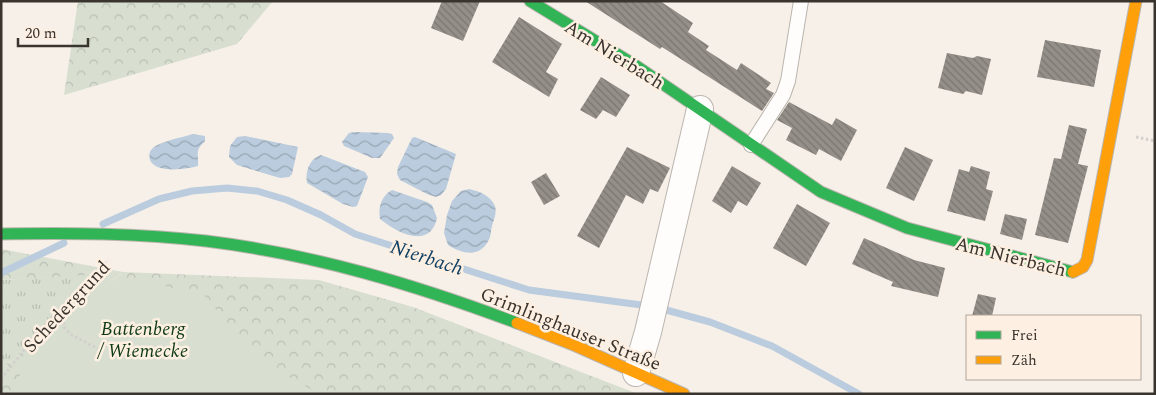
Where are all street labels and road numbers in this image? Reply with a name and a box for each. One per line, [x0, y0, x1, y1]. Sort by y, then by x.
street label: Am Nierbach [558, 13, 670, 98]
street label: Am Nierbach [952, 230, 1069, 285]
street label: Schedergrund [17, 254, 118, 360]
street label: Grimlinghauser Straße [476, 280, 665, 379]

